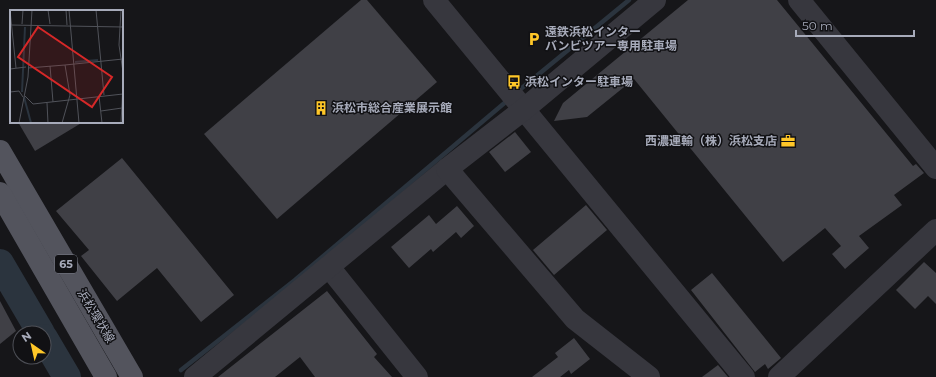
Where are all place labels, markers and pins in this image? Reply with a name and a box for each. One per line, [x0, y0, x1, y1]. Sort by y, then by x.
place label: 遠鉄浜松インター バンビツアー専用駐車場 [545, 24, 677, 53]
parking icon: 遠鉄浜松インター バンビツアー専用駐車場 [526, 31, 542, 47]
bus stop icon: 浜松インター駐車場 [506, 74, 522, 90]
place label: 浜松インター駐車場 [525, 74, 633, 89]
building icon: 浜松市総合産業展示館 [313, 100, 329, 116]
place label: 浜松市総合産業展示館 [332, 100, 452, 115]
place label: 西濃運輸（株）浜松支店 [645, 133, 777, 148]
office icon: 西濃運輸（株）浜松支店 [780, 133, 796, 149]

